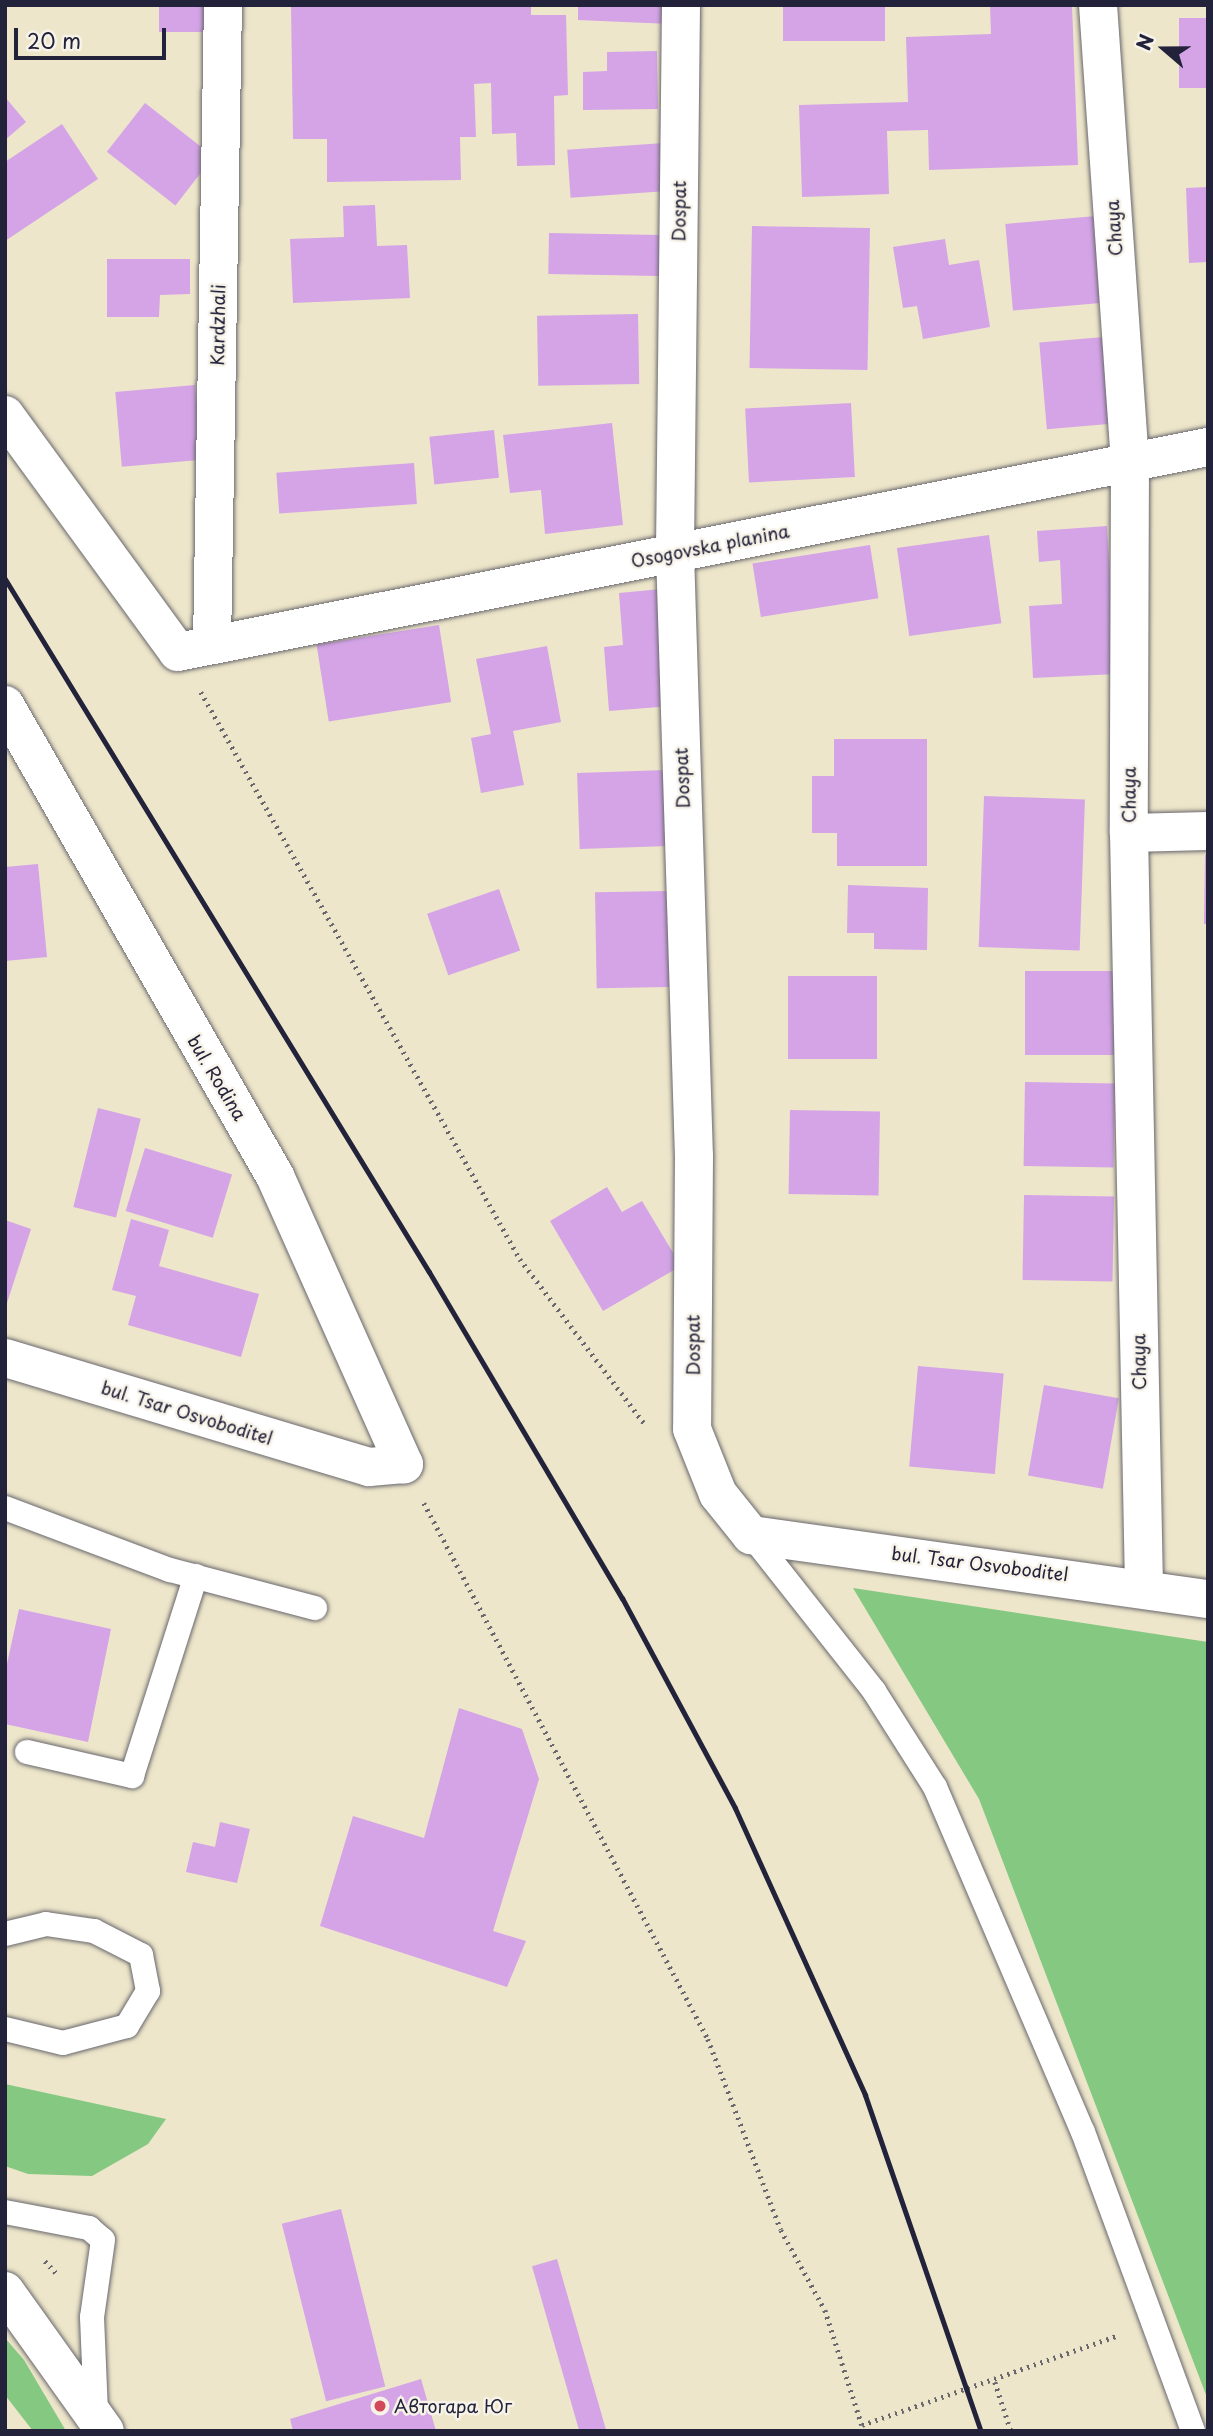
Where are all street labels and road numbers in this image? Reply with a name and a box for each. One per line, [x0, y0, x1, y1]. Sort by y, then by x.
street label: Dospat [668, 180, 690, 242]
street label: Chaya [1101, 199, 1127, 257]
street label: Kardzhali [206, 284, 230, 366]
street label: Osogovska planina [628, 520, 792, 572]
street label: Dospat [670, 747, 694, 809]
street label: Chaya [1118, 767, 1140, 823]
street label: bul. Rodina [183, 1031, 251, 1125]
street label: Dospat [682, 1315, 704, 1375]
street label: Chaya [1128, 1334, 1150, 1390]
street label: bul. Tsar Osvoboditel [99, 1377, 275, 1449]
street label: bul. Tsar Osvoboditel [890, 1542, 1070, 1586]

